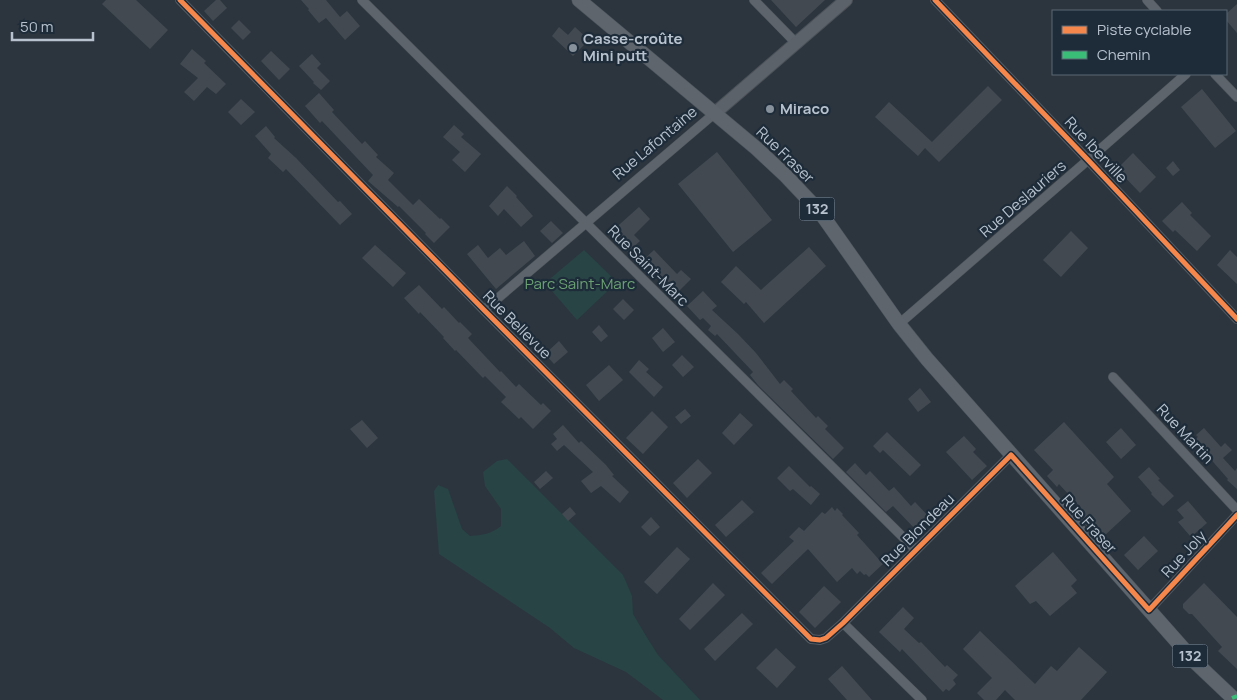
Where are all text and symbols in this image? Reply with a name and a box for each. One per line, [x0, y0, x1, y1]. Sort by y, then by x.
scale bar [12, 10, 94, 42]
legend [1052, 10, 1227, 75]
text: 50 m [20, 16, 54, 37]
text: Piste cyclable [1097, 19, 1192, 40]
place label: Casse-croûte Mini putt [583, 28, 683, 66]
marker: Casse-croûte Mini putt [567, 42, 579, 54]
text: Chemin [1097, 44, 1150, 65]
place label: Miraco [780, 98, 829, 119]
street label: Rue Lafontaine [608, 101, 702, 184]
marker: Miraco [764, 103, 776, 115]
street label: Rue Iberville [1060, 112, 1133, 188]
street label: Rue Fraser [752, 122, 819, 188]
street label: Rue Deslauriers [975, 155, 1071, 242]
road number: 132 [800, 198, 834, 220]
street label: Rue Saint-Marc [603, 220, 694, 311]
park label: Parc Saint-Marc [525, 273, 635, 294]
street label: Rue Bellevue [479, 286, 556, 364]
street label: Rue Martin [1152, 399, 1219, 468]
street label: Rue Blondeau [877, 489, 959, 571]
street label: Rue Fraser [1057, 489, 1122, 558]
street label: Rue Joly [1156, 525, 1211, 582]
road number: 132 [1172, 644, 1208, 668]

